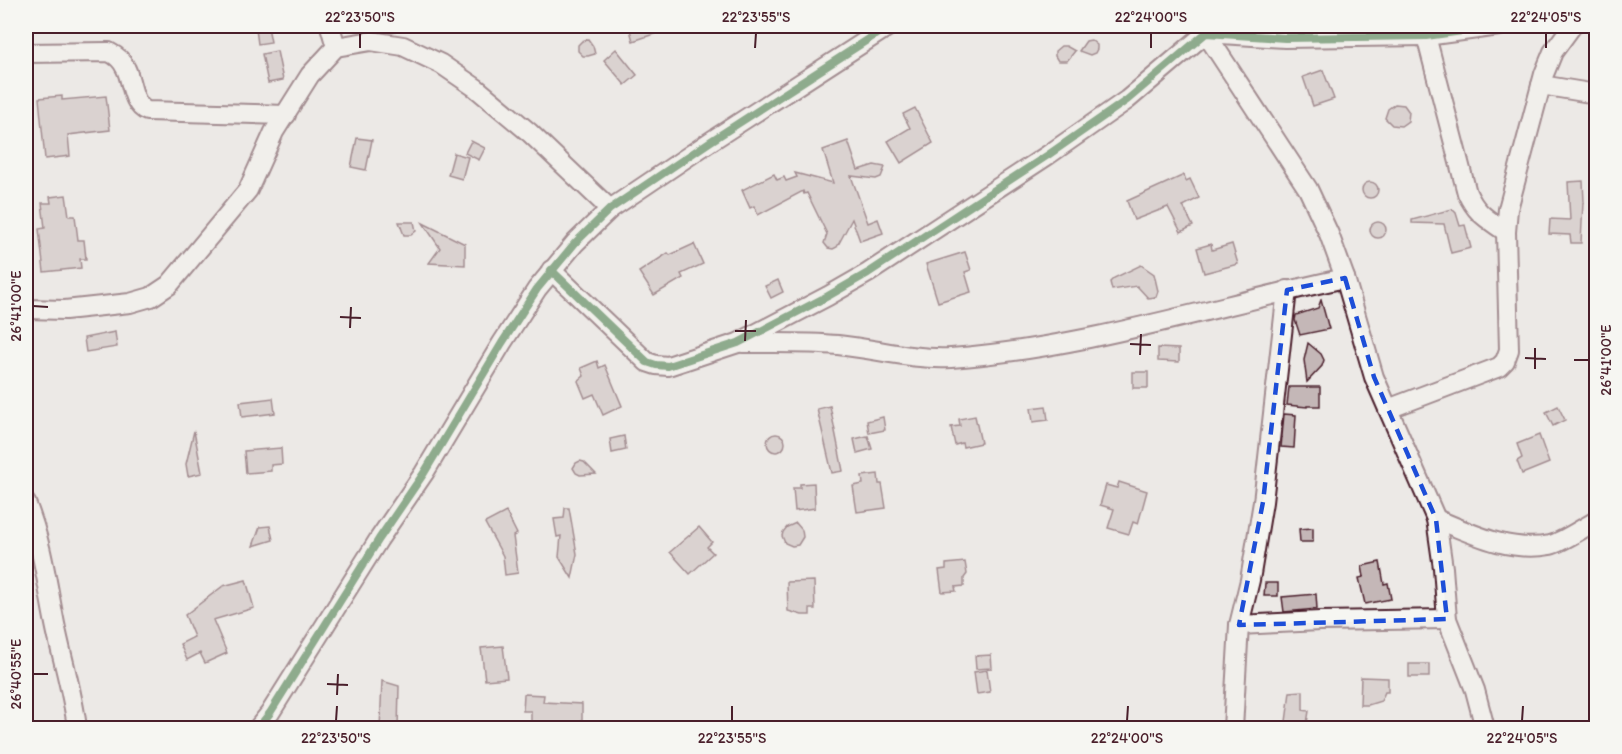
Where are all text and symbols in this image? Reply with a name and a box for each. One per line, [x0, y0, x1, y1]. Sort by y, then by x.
text: 22°23'50"S [325, 8, 395, 26]
text: 22°23'55"S [722, 8, 790, 26]
text: 22°24'00"S [1115, 8, 1187, 26]
text: 22°24'05"S [1511, 8, 1581, 26]
text: 26°41'00"E [7, 270, 25, 342]
text: 26°41'00"E [1597, 324, 1615, 396]
text: 26°40'55"E [7, 639, 25, 709]
text: 22°23'50"S [301, 729, 371, 747]
text: 22°23'55"S [698, 729, 766, 747]
text: 22°24'00"S [1091, 729, 1163, 747]
text: 22°24'05"S [1487, 729, 1557, 747]

